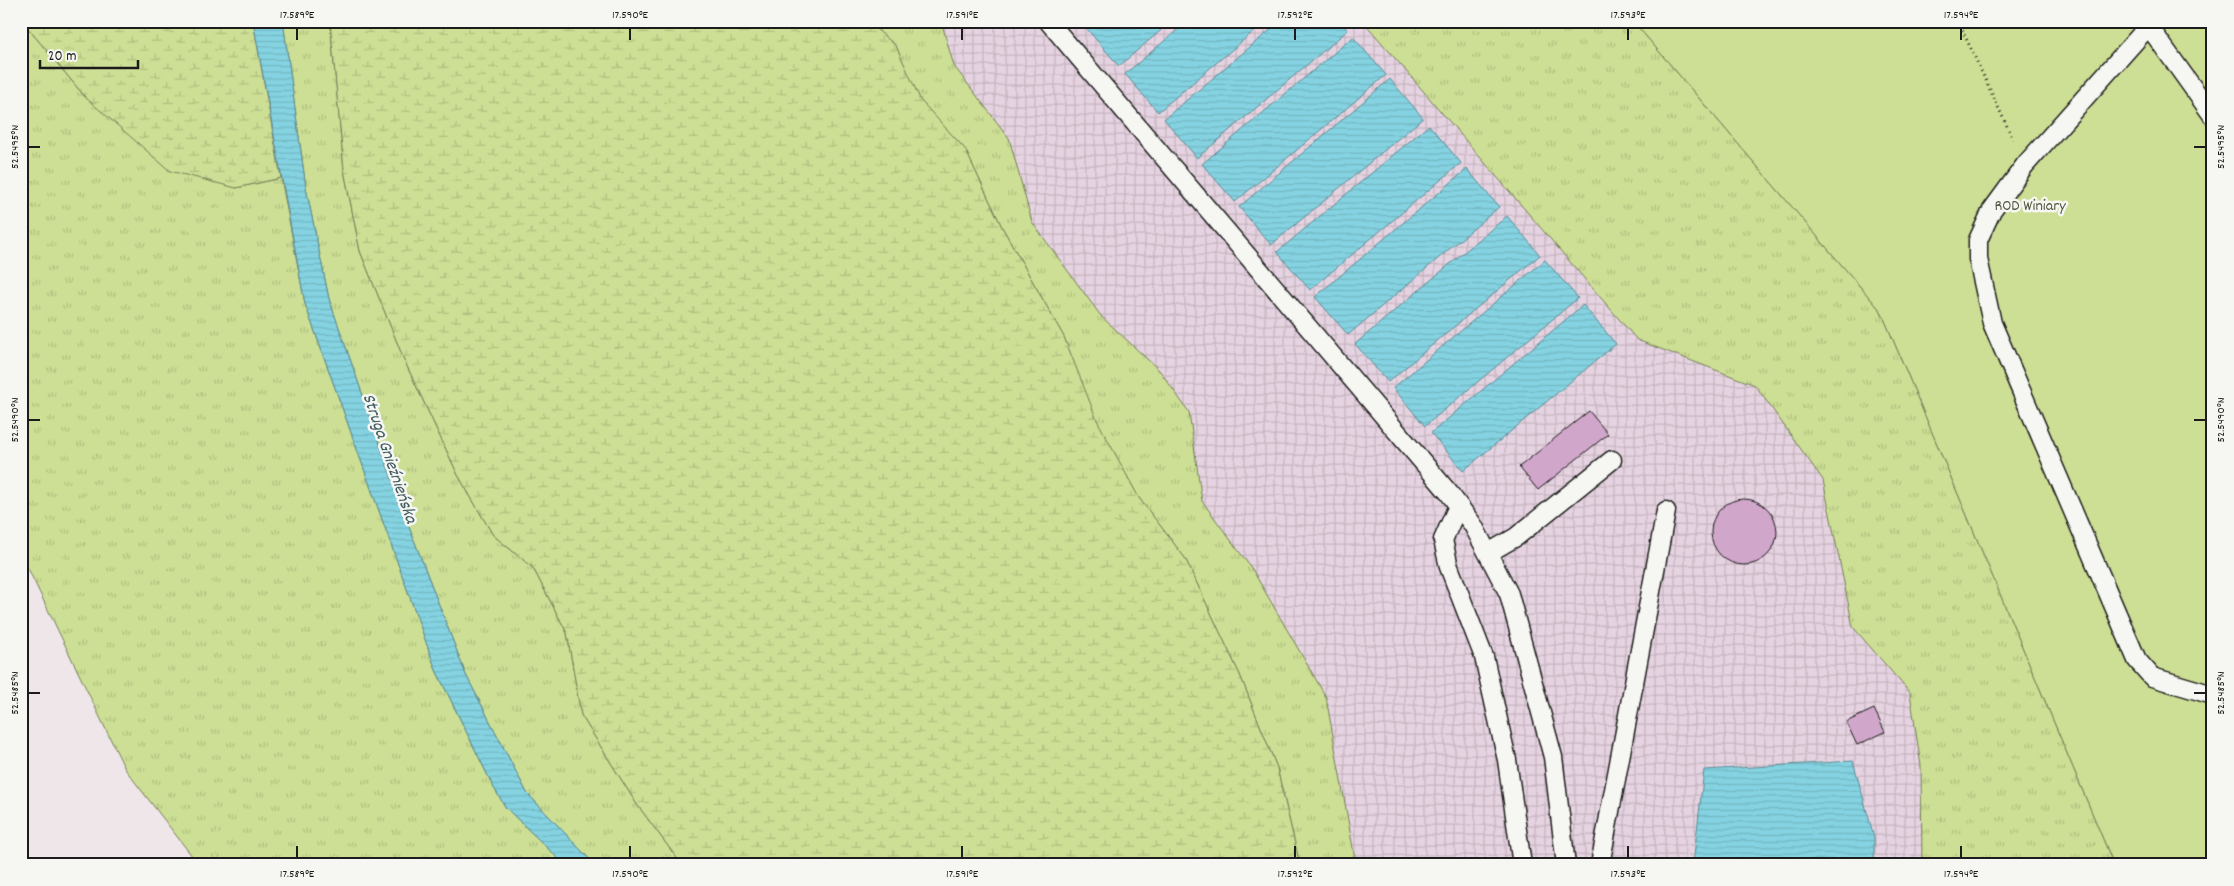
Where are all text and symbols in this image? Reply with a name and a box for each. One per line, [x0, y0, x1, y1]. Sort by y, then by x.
text: 17.589°E [280, 7, 315, 24]
text: 17.590°E [612, 7, 649, 24]
text: 17.591°E [946, 7, 979, 24]
text: 17.592°E [1278, 7, 1313, 24]
text: 17.593°E [1611, 7, 1646, 24]
text: 17.594°E [1944, 7, 1979, 24]
scale bar [40, 38, 138, 70]
text: 20 m [48, 46, 76, 68]
text: 52.5495°N [7, 125, 24, 169]
text: 52.5495°N [2213, 125, 2230, 169]
park label: ROD Winiary [1994, 195, 2066, 218]
water label: Struga Gnieźnieńska [355, 391, 423, 528]
text: 52.5490°N [7, 397, 24, 443]
text: 52.5490°N [2213, 397, 2230, 443]
text: 52.5485°N [7, 671, 24, 715]
text: 52.5485°N [2213, 671, 2230, 715]
text: 17.589°E [280, 866, 315, 883]
text: 17.590°E [612, 866, 649, 883]
text: 17.591°E [946, 866, 979, 883]
text: 17.592°E [1278, 866, 1313, 883]
text: 17.593°E [1611, 866, 1646, 883]
text: 17.594°E [1944, 866, 1979, 883]

